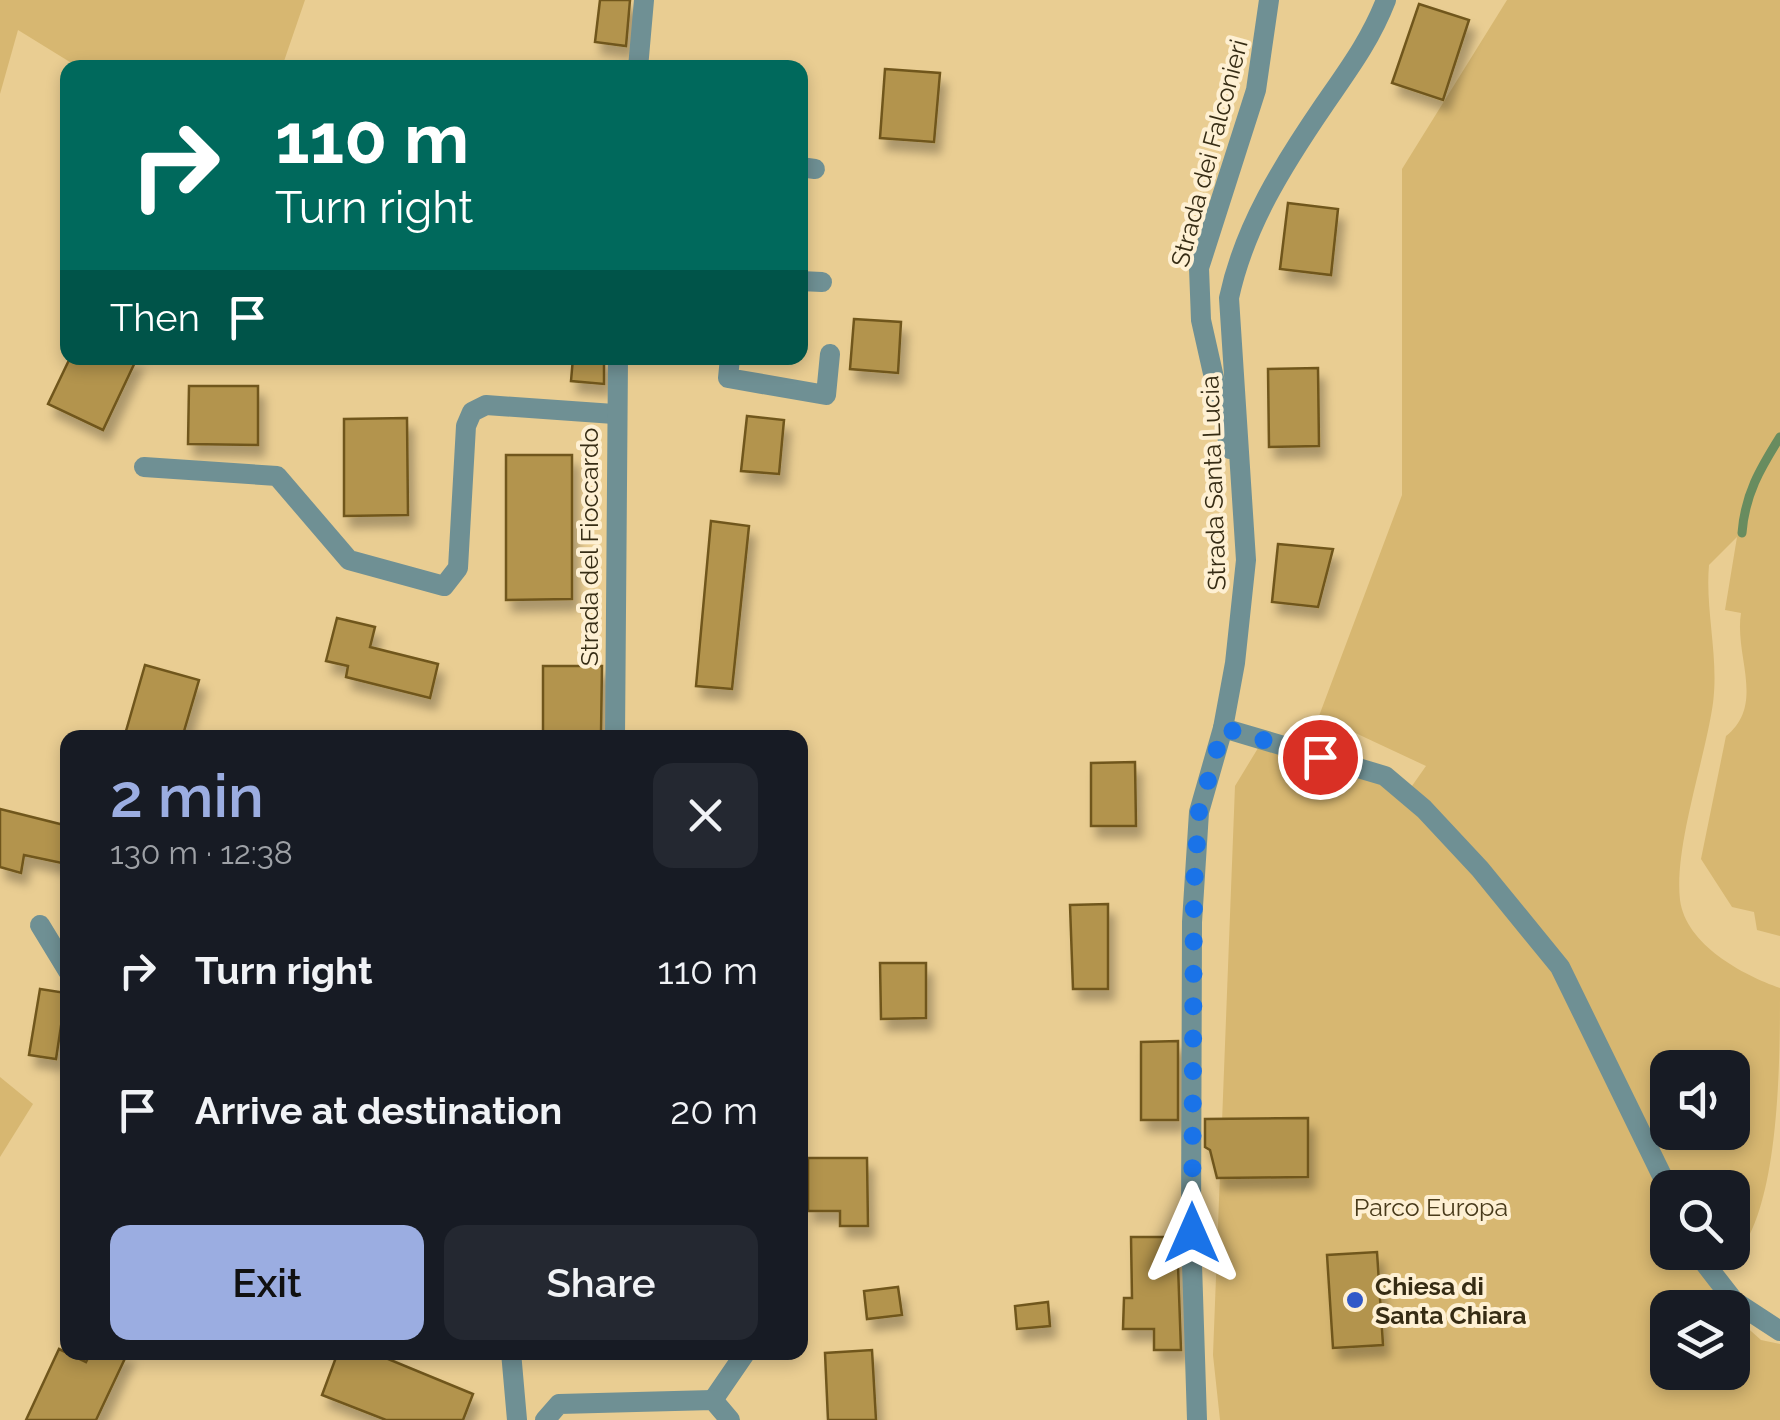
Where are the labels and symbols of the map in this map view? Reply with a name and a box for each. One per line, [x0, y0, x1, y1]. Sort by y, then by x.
street label: Strada dei Falconieri [1164, 36, 1254, 270]
street label: Strada Santa Lucia [1194, 375, 1232, 591]
street label: Strada del Fioccardo [574, 428, 604, 666]
pin [1278, 715, 1363, 800]
position arrow [1140, 1181, 1244, 1285]
park label: Parco Europa [1354, 1192, 1508, 1222]
place label: Chiesa di Santa Chiara [1375, 1271, 1527, 1330]
marker: Chiesa di Santa Chiara [1344, 1289, 1366, 1311]

